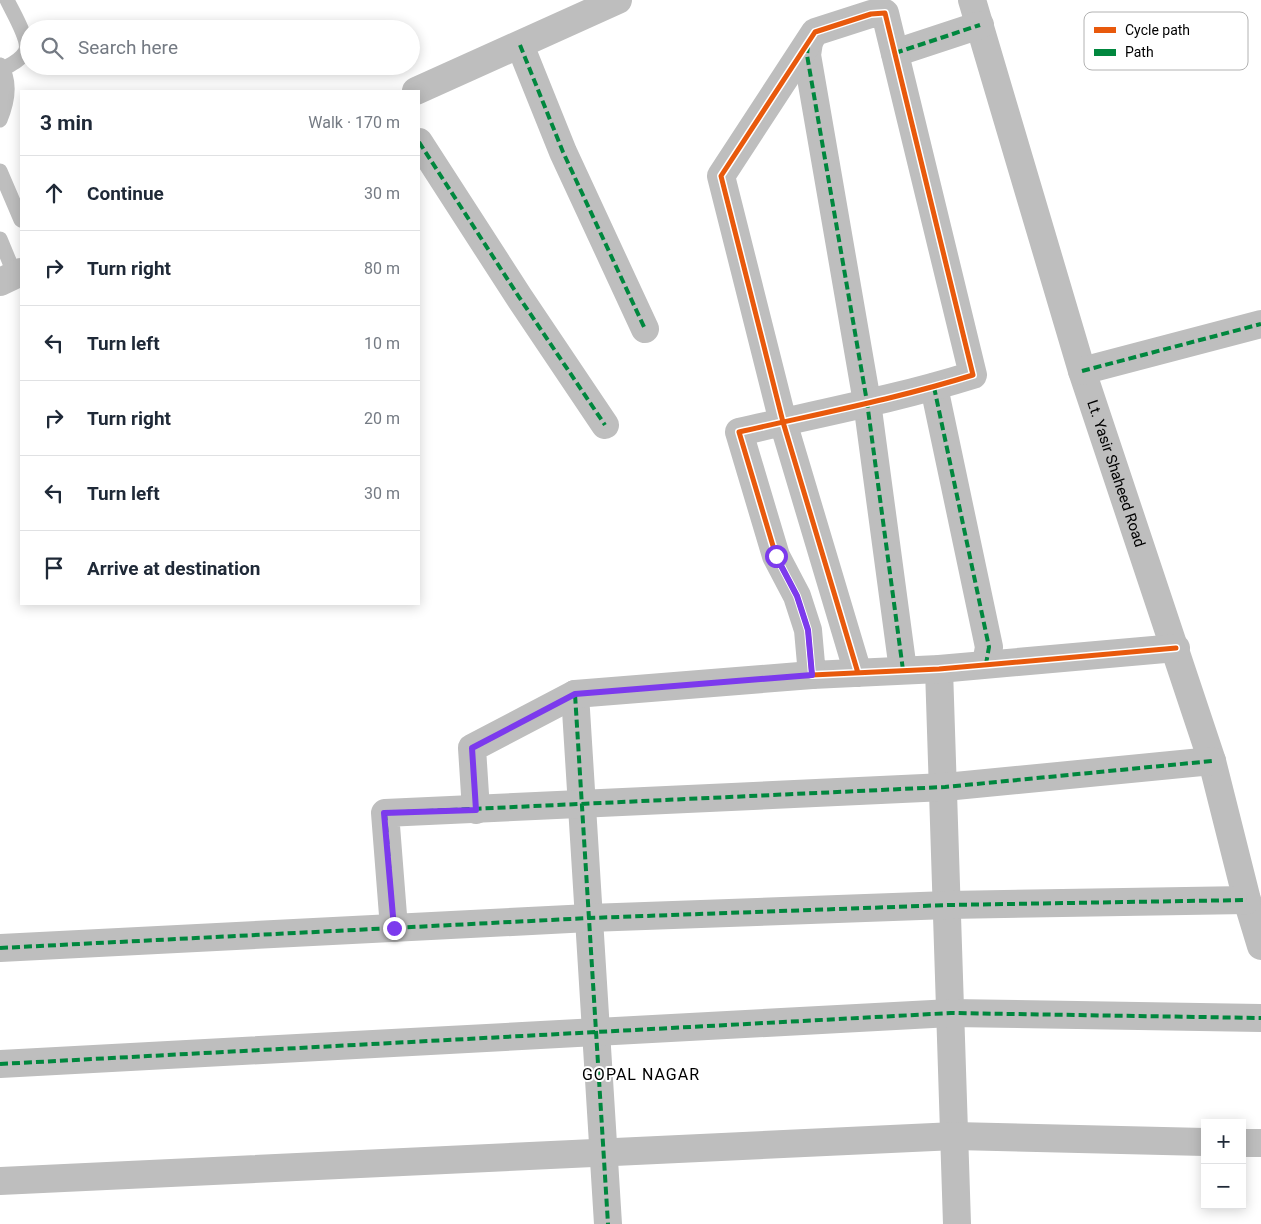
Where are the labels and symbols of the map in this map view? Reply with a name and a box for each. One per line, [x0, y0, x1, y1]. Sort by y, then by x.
legend [1084, 12, 1248, 70]
text: Cycle path [1125, 22, 1190, 38]
text: Path [1125, 44, 1154, 60]
street label: Lt. Yasir Shaheed Road [1083, 398, 1149, 549]
route start [765, 545, 788, 568]
route end [383, 917, 406, 940]
district label: GOPAL NAGAR [582, 1065, 700, 1084]

